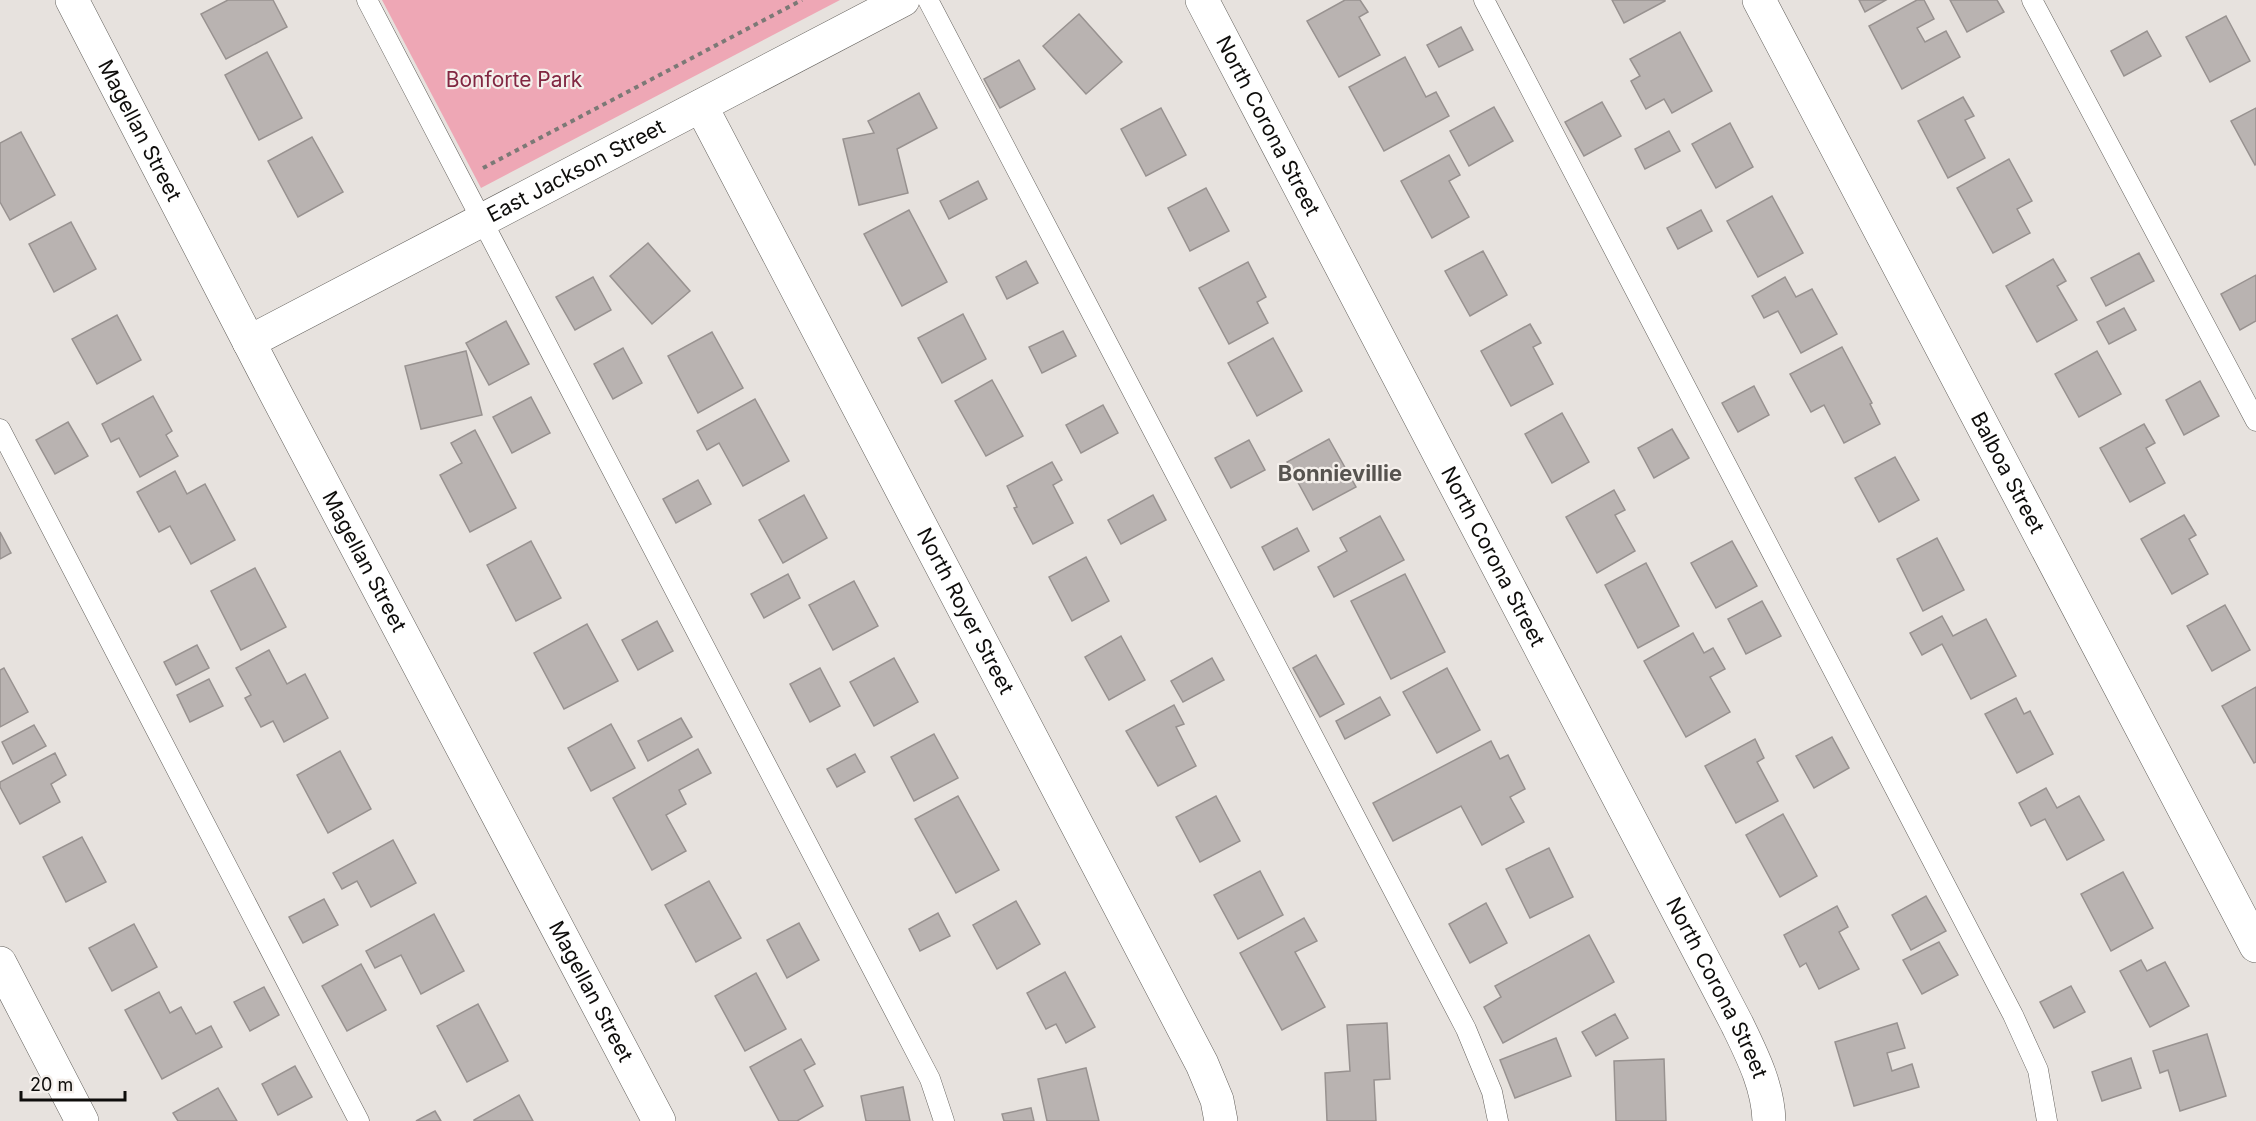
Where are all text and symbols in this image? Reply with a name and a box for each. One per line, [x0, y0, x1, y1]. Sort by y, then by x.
street label: North Corona Street [1211, 31, 1325, 220]
street label: Magellan Street [93, 56, 187, 205]
park label: Bonforte Park [446, 67, 583, 92]
street label: East Jackson Street [483, 114, 669, 227]
street label: Balboa Street [1966, 408, 2050, 537]
district label: Bonnievillie [1278, 460, 1402, 486]
street label: North Corona Street [1436, 462, 1551, 651]
street label: Magellan Street [317, 487, 412, 636]
street label: North Royer Street [912, 524, 1019, 698]
street label: North Corona Street [1661, 893, 1773, 1082]
street label: Magellan Street [544, 917, 639, 1066]
scale bar [21, 1064, 124, 1102]
text: 20 m [30, 1074, 73, 1095]

